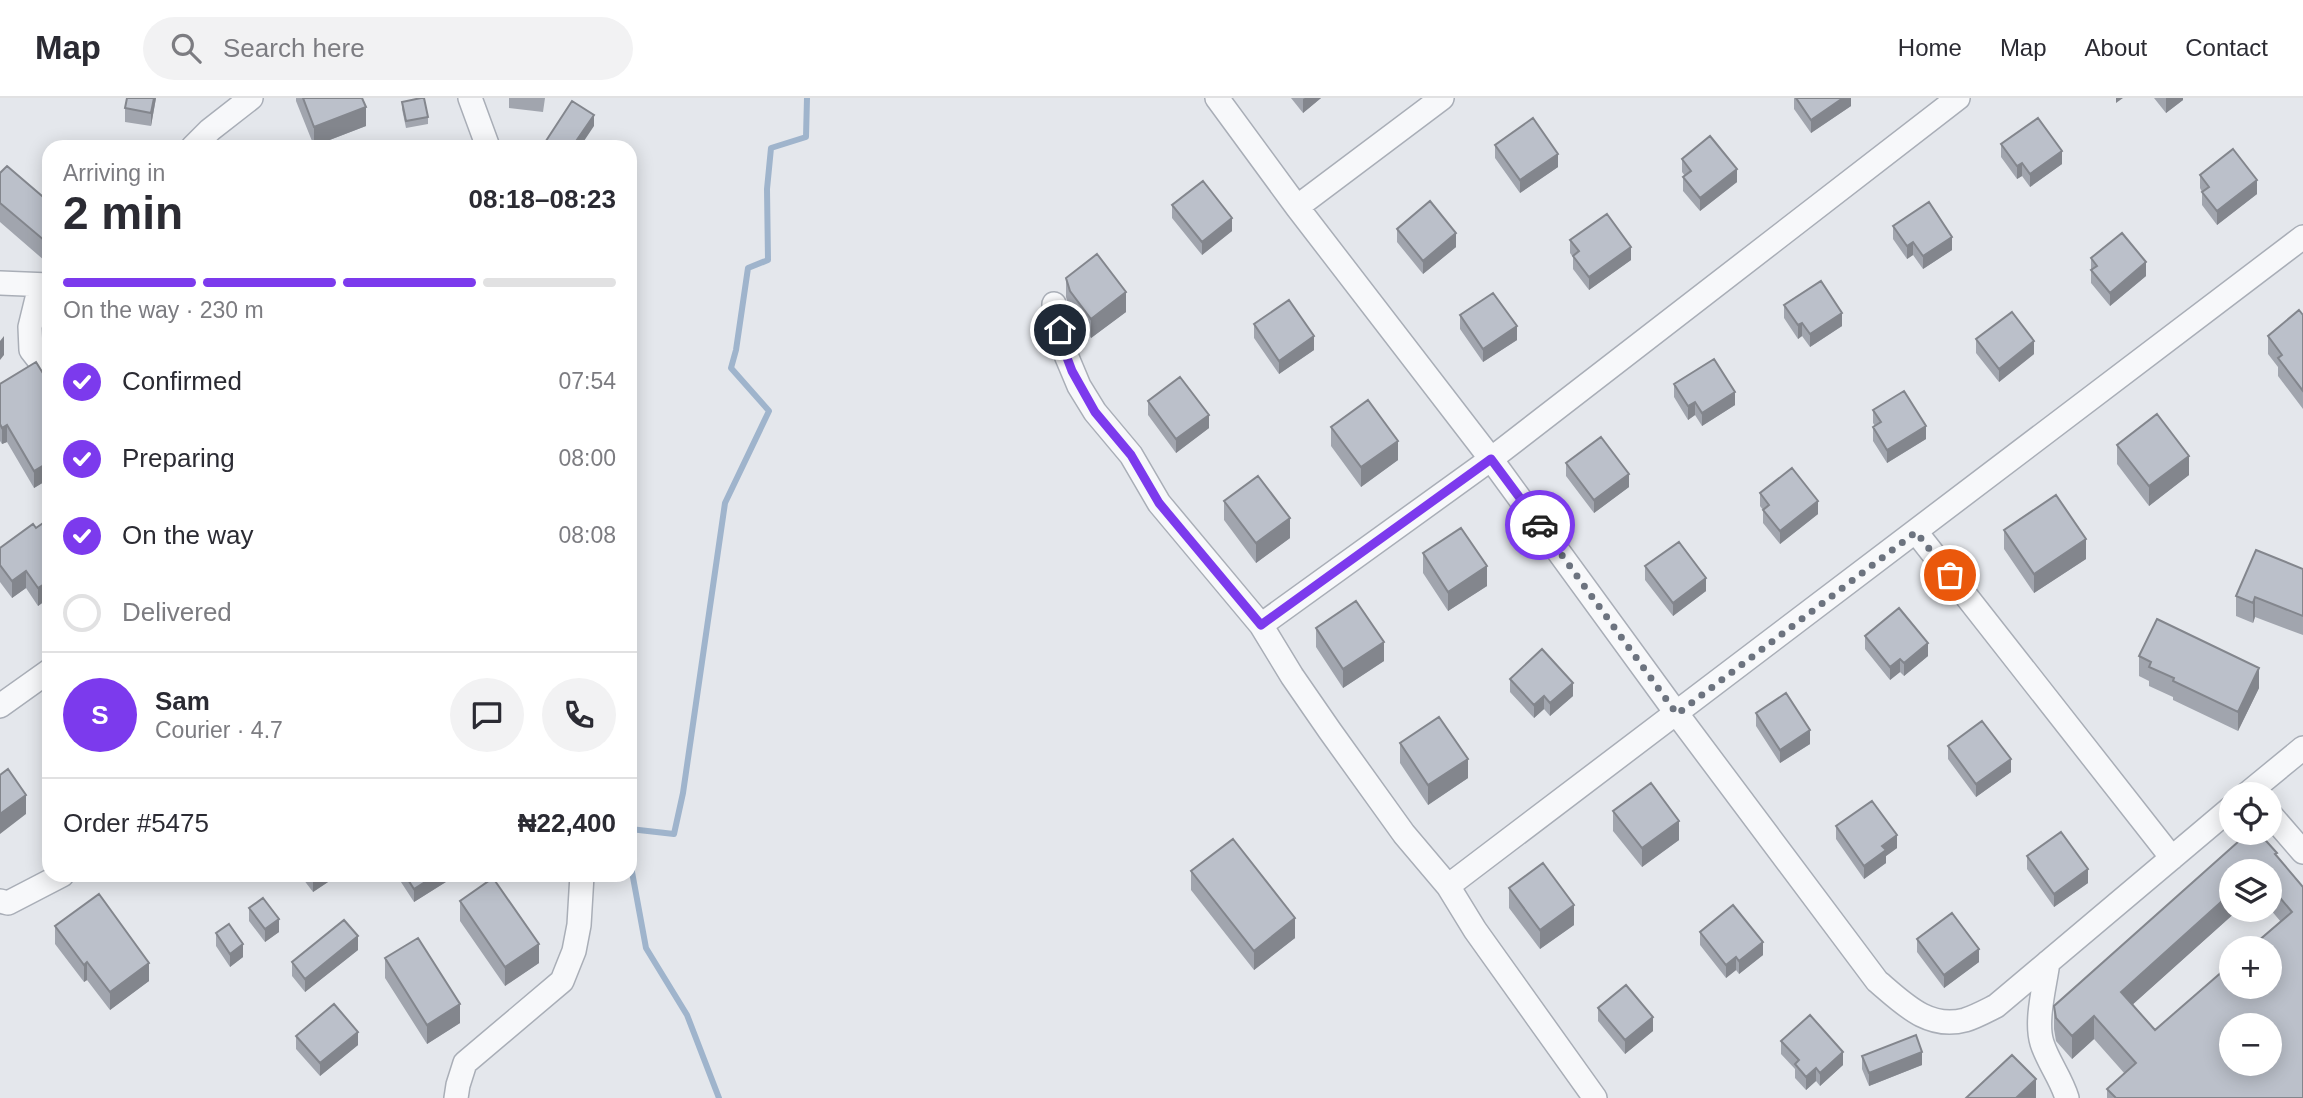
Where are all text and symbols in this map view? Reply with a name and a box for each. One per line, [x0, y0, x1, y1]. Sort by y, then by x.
search box [143, 17, 633, 80]
text: Map [35, 29, 101, 66]
icon: search [167, 29, 205, 67]
text: Search here [223, 33, 365, 63]
text: Home [1898, 34, 1962, 61]
text: Map [2000, 34, 2047, 61]
text: About [2085, 34, 2147, 61]
text: Contact [2185, 34, 2268, 61]
text: Arriving in [63, 160, 165, 186]
text: 08:18–08:23 [469, 184, 616, 214]
text: 2 min [63, 187, 183, 239]
text: On the way · 230 m [63, 297, 264, 323]
pin [1030, 300, 1090, 360]
icon: home [1041, 311, 1079, 349]
icon: check [63, 363, 101, 401]
text: Confirmed [122, 366, 242, 396]
text: 07:54 [558, 368, 616, 394]
icon: check [63, 440, 101, 478]
text: Preparing [122, 443, 235, 473]
text: 08:00 [558, 445, 616, 471]
courier [1505, 490, 1575, 560]
icon: car [1521, 506, 1559, 544]
icon: check [63, 517, 101, 555]
text: On the way [122, 520, 254, 550]
text: 08:08 [558, 522, 616, 548]
pin [1920, 545, 1980, 605]
icon: bag [1931, 556, 1969, 594]
text: Delivered [122, 597, 232, 627]
button: chat [450, 678, 524, 752]
button: phone [542, 678, 616, 752]
text: Sam [155, 686, 210, 716]
text: S [91, 700, 109, 730]
text: Courier · 4.7 [155, 717, 283, 743]
map controls [2219, 782, 2282, 1076]
button: locate [2219, 782, 2282, 845]
text: Order #5475 [63, 808, 209, 838]
text: ₦22,400 [518, 808, 616, 838]
button: layers [2219, 859, 2282, 922]
button: + [2219, 936, 2282, 999]
button: − [2219, 1013, 2282, 1076]

